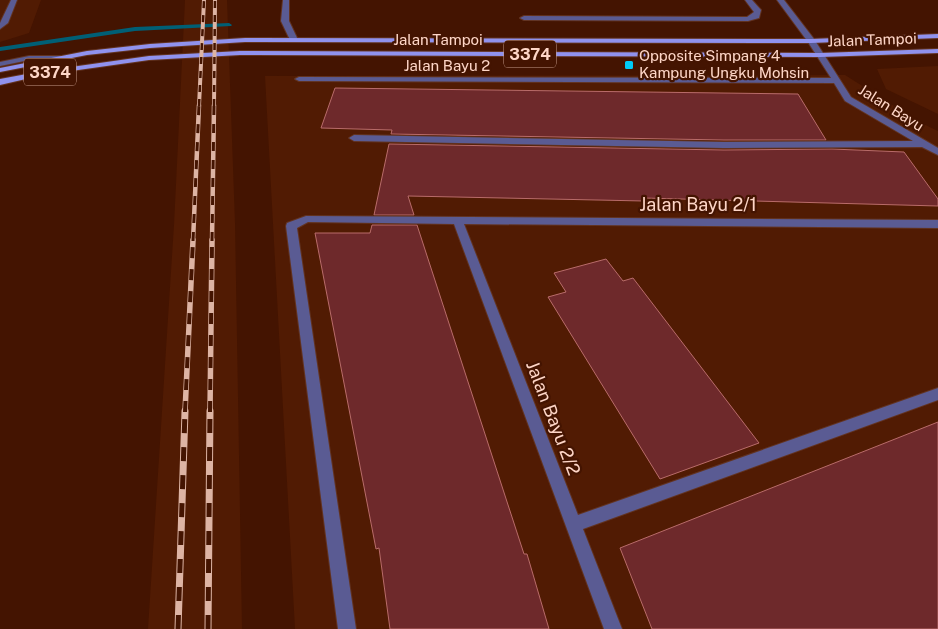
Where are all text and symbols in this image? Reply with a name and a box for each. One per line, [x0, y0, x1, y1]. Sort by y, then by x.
street label: Jalan Tampoi [827, 29, 917, 50]
street label: Jalan Tampoi [393, 31, 483, 48]
road number: 3374 [504, 41, 556, 68]
place label: Opposite Simpang 4 Kampung Ungku Mohsin [639, 47, 809, 81]
street label: Jalan Bayu 2 [404, 57, 490, 74]
road number: 3374 [24, 58, 76, 86]
marker: Opposite Simpang 4 Kampung Ungku Mohsin [623, 59, 635, 71]
street label: Jalan Bayu [855, 81, 927, 134]
street label: Jalan Bayu 2/1 [639, 194, 757, 215]
street label: Jalan Bayu 2/2 [522, 358, 585, 478]

